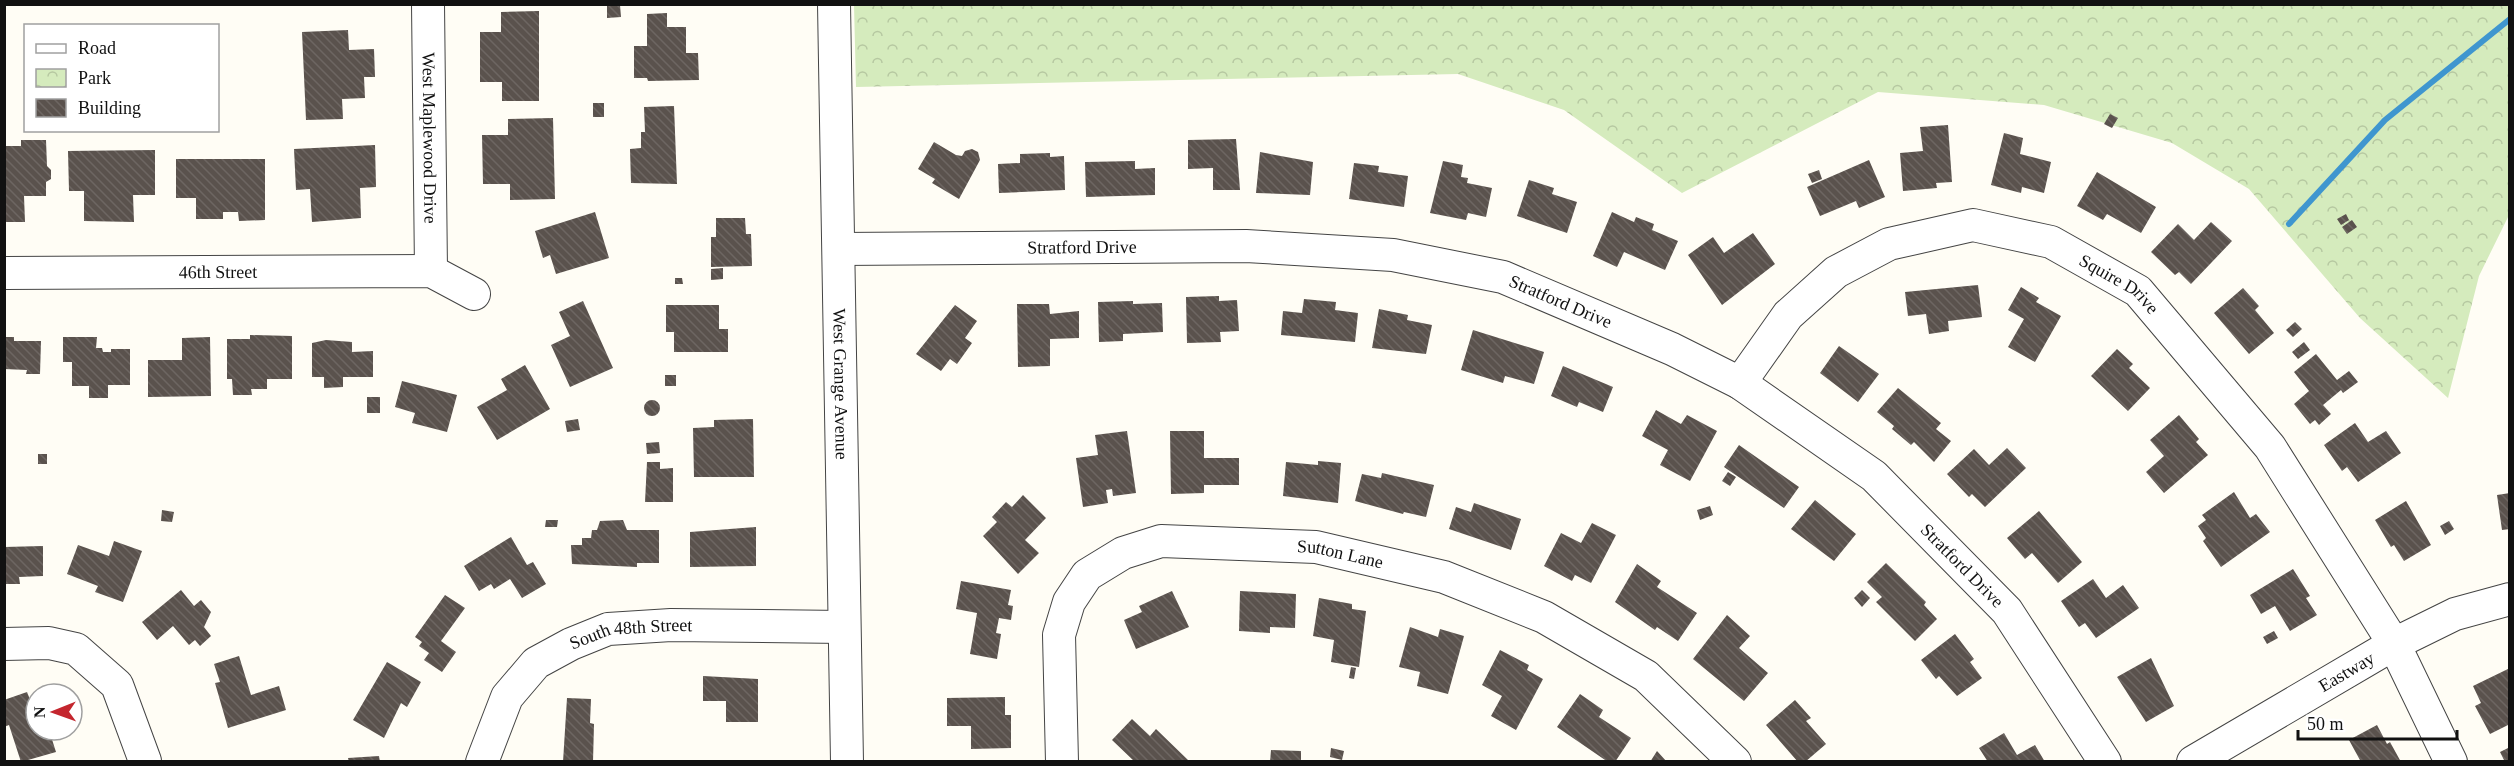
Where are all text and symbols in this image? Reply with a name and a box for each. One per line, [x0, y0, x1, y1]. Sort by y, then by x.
legend [24, 24, 219, 132]
text: Road [78, 38, 116, 58]
street label: West Maplewood Drive [419, 52, 440, 224]
text: Park [78, 68, 111, 88]
text: Building [78, 98, 141, 118]
street label: Stratford Drive [1027, 237, 1137, 258]
street label: Squire Drive [2076, 250, 2163, 318]
street label: 46th Street [179, 262, 257, 282]
street label: Stratford Drive [1506, 271, 1615, 332]
street label: West Grange Avenue [829, 308, 852, 460]
street label: Stratford Drive [1917, 520, 2008, 612]
street label: Sutton Lane [1297, 536, 1385, 572]
street label: South 48th Street [567, 615, 692, 654]
street label: Eastway [2315, 648, 2378, 696]
north arrow [24, 682, 84, 742]
scale bar [2298, 703, 2457, 741]
text: N [31, 706, 48, 718]
text: 50 m [2307, 714, 2344, 734]

